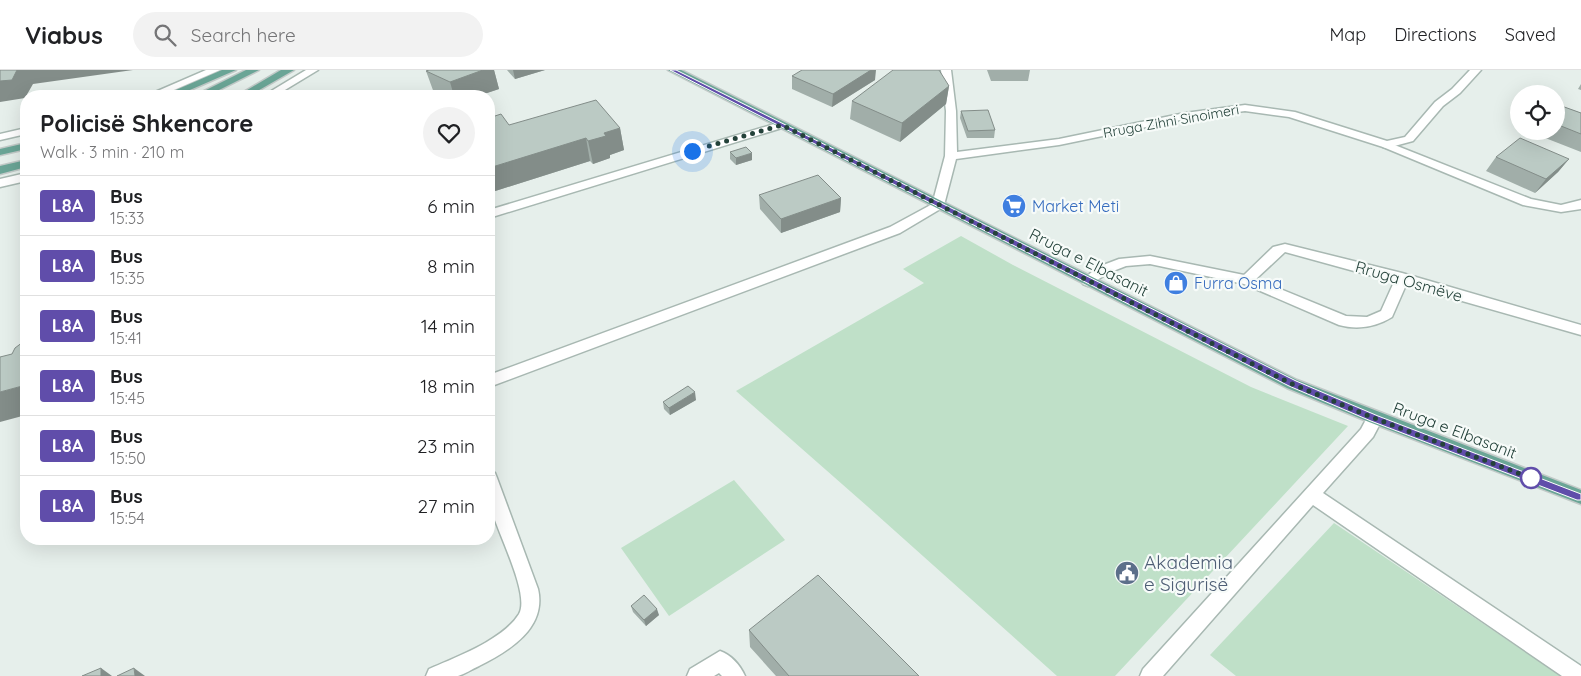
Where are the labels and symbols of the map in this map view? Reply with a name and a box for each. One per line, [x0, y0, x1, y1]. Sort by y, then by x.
street label: Rruga Zihni Sinoimeri [1102, 100, 1240, 142]
your location [680, 139, 705, 164]
supermarket icon: Market Meti [1001, 193, 1027, 219]
place label: Market Meti [1032, 196, 1119, 216]
street label: Rruga e Elbasanit [1026, 223, 1152, 301]
street label: Rruga Osmëve [1353, 256, 1465, 306]
shop icon: Furra Osma [1163, 270, 1189, 296]
place label: Furra Osma [1194, 273, 1282, 293]
street label: Rruga e Elbasanit [1390, 397, 1520, 463]
unlabelled marker [1520, 467, 1542, 489]
place label: Akademia e Sigurisë [1144, 550, 1233, 596]
public building icon: Akademia e Sigurisë [1114, 560, 1140, 586]

